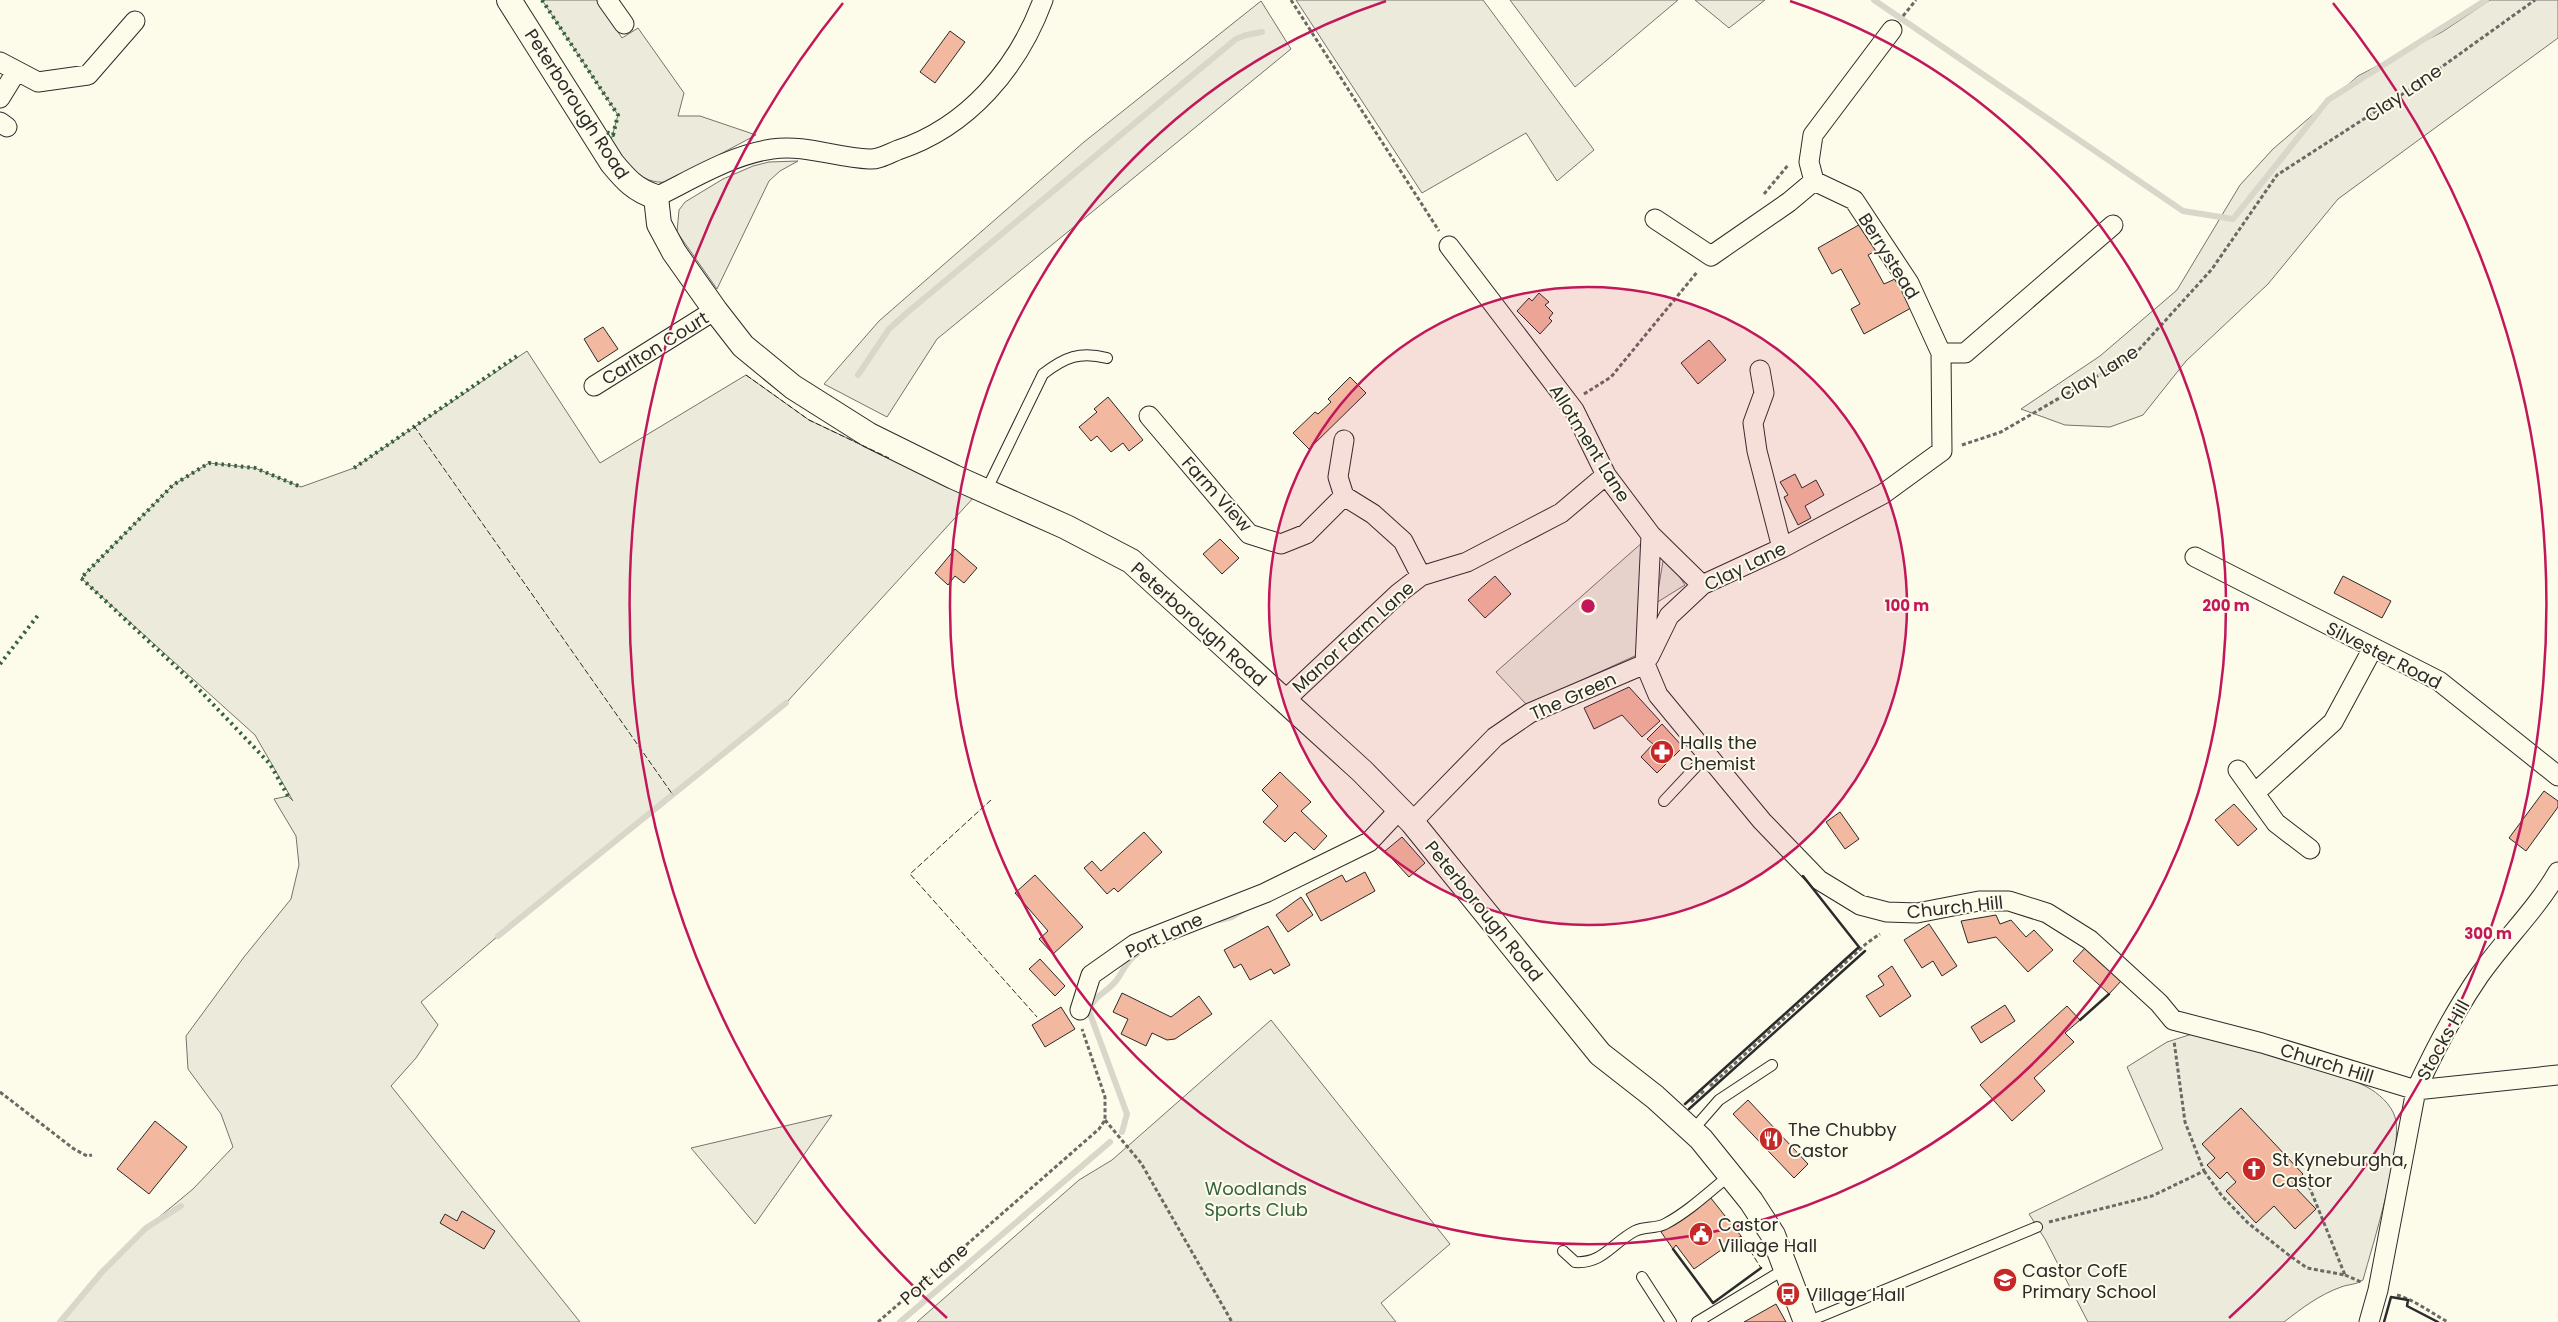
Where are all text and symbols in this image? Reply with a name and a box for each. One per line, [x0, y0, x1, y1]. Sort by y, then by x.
street label: Peterborough Road [519, 24, 635, 184]
street label: Clay Lane [2360, 58, 2446, 128]
street label: Berrystead [1853, 208, 1925, 304]
street label: Carlton Court [597, 305, 713, 391]
street label: Clay Lane [2055, 339, 2143, 407]
street label: Allotment Lane [1544, 379, 1636, 507]
street label: Farm View [1176, 451, 1258, 537]
street label: Clay Lane [1700, 535, 1790, 597]
street label: Peterborough Road [1126, 556, 1272, 692]
street label: Manor Farm Lane [1287, 575, 1419, 699]
text: 100 m [1885, 595, 1929, 616]
text: 200 m [2202, 595, 2250, 616]
centre of rings [1579, 597, 1597, 615]
street label: Silvester Road [2322, 615, 2446, 695]
street label: The Green [1526, 666, 1620, 726]
place label: Halls the Chemist [1680, 730, 1757, 776]
pharmacy icon: Halls the Chemist [1649, 739, 1675, 765]
street label: Peterborough Road [1419, 835, 1549, 987]
street label: Church Hill [1906, 890, 2004, 924]
street label: Port Lane [1121, 906, 1207, 964]
text: 300 m [2464, 923, 2512, 944]
street label: Stocks Hill [2411, 995, 2475, 1085]
street label: Church Hill [2277, 1037, 2377, 1089]
place label: The Chubby Castor [1788, 1117, 1897, 1163]
restaurant icon: The Chubby Castor [1758, 1126, 1784, 1152]
place label: St Kyneburgha, Castor [2272, 1147, 2408, 1193]
church icon: St Kyneburgha, Castor [2241, 1156, 2267, 1182]
park label: Woodlands Sports Club [1204, 1176, 1308, 1222]
place label: Castor Village Hall [1718, 1212, 1817, 1258]
public building icon: Castor Village Hall [1688, 1221, 1714, 1247]
street label: Port Lane [895, 1237, 973, 1311]
place label: Castor CofE Primary School [2022, 1258, 2156, 1304]
school or university icon: Castor CofE Primary School [1992, 1267, 2018, 1293]
bus stop icon: Village Hall [1775, 1281, 1801, 1307]
place label: Village Hall [1806, 1282, 1905, 1307]

